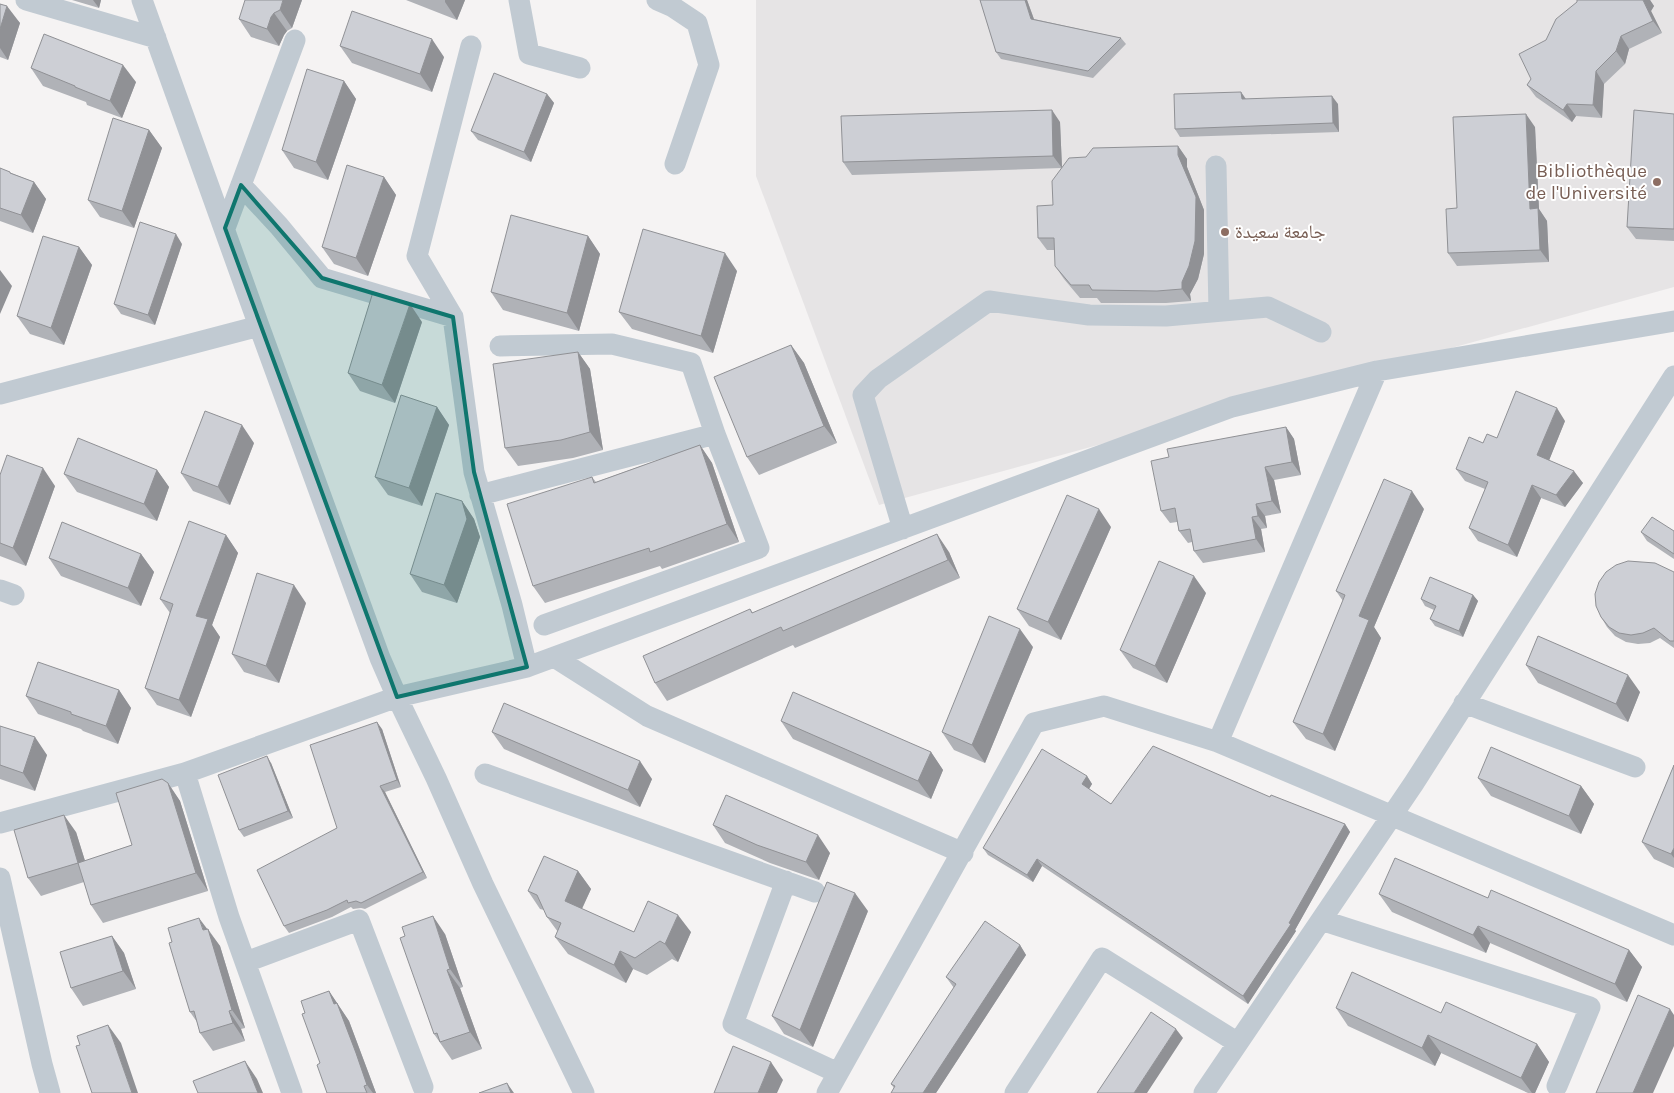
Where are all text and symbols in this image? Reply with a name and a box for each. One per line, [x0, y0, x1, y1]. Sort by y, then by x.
place label: Bibliothèque de l'Université [1525, 160, 1647, 204]
marker: Bibliothèque de l'Université [1651, 176, 1663, 188]
place label: جامعة سعيدة [1235, 221, 1326, 243]
marker: جامعة سعيدة [1219, 226, 1231, 238]

